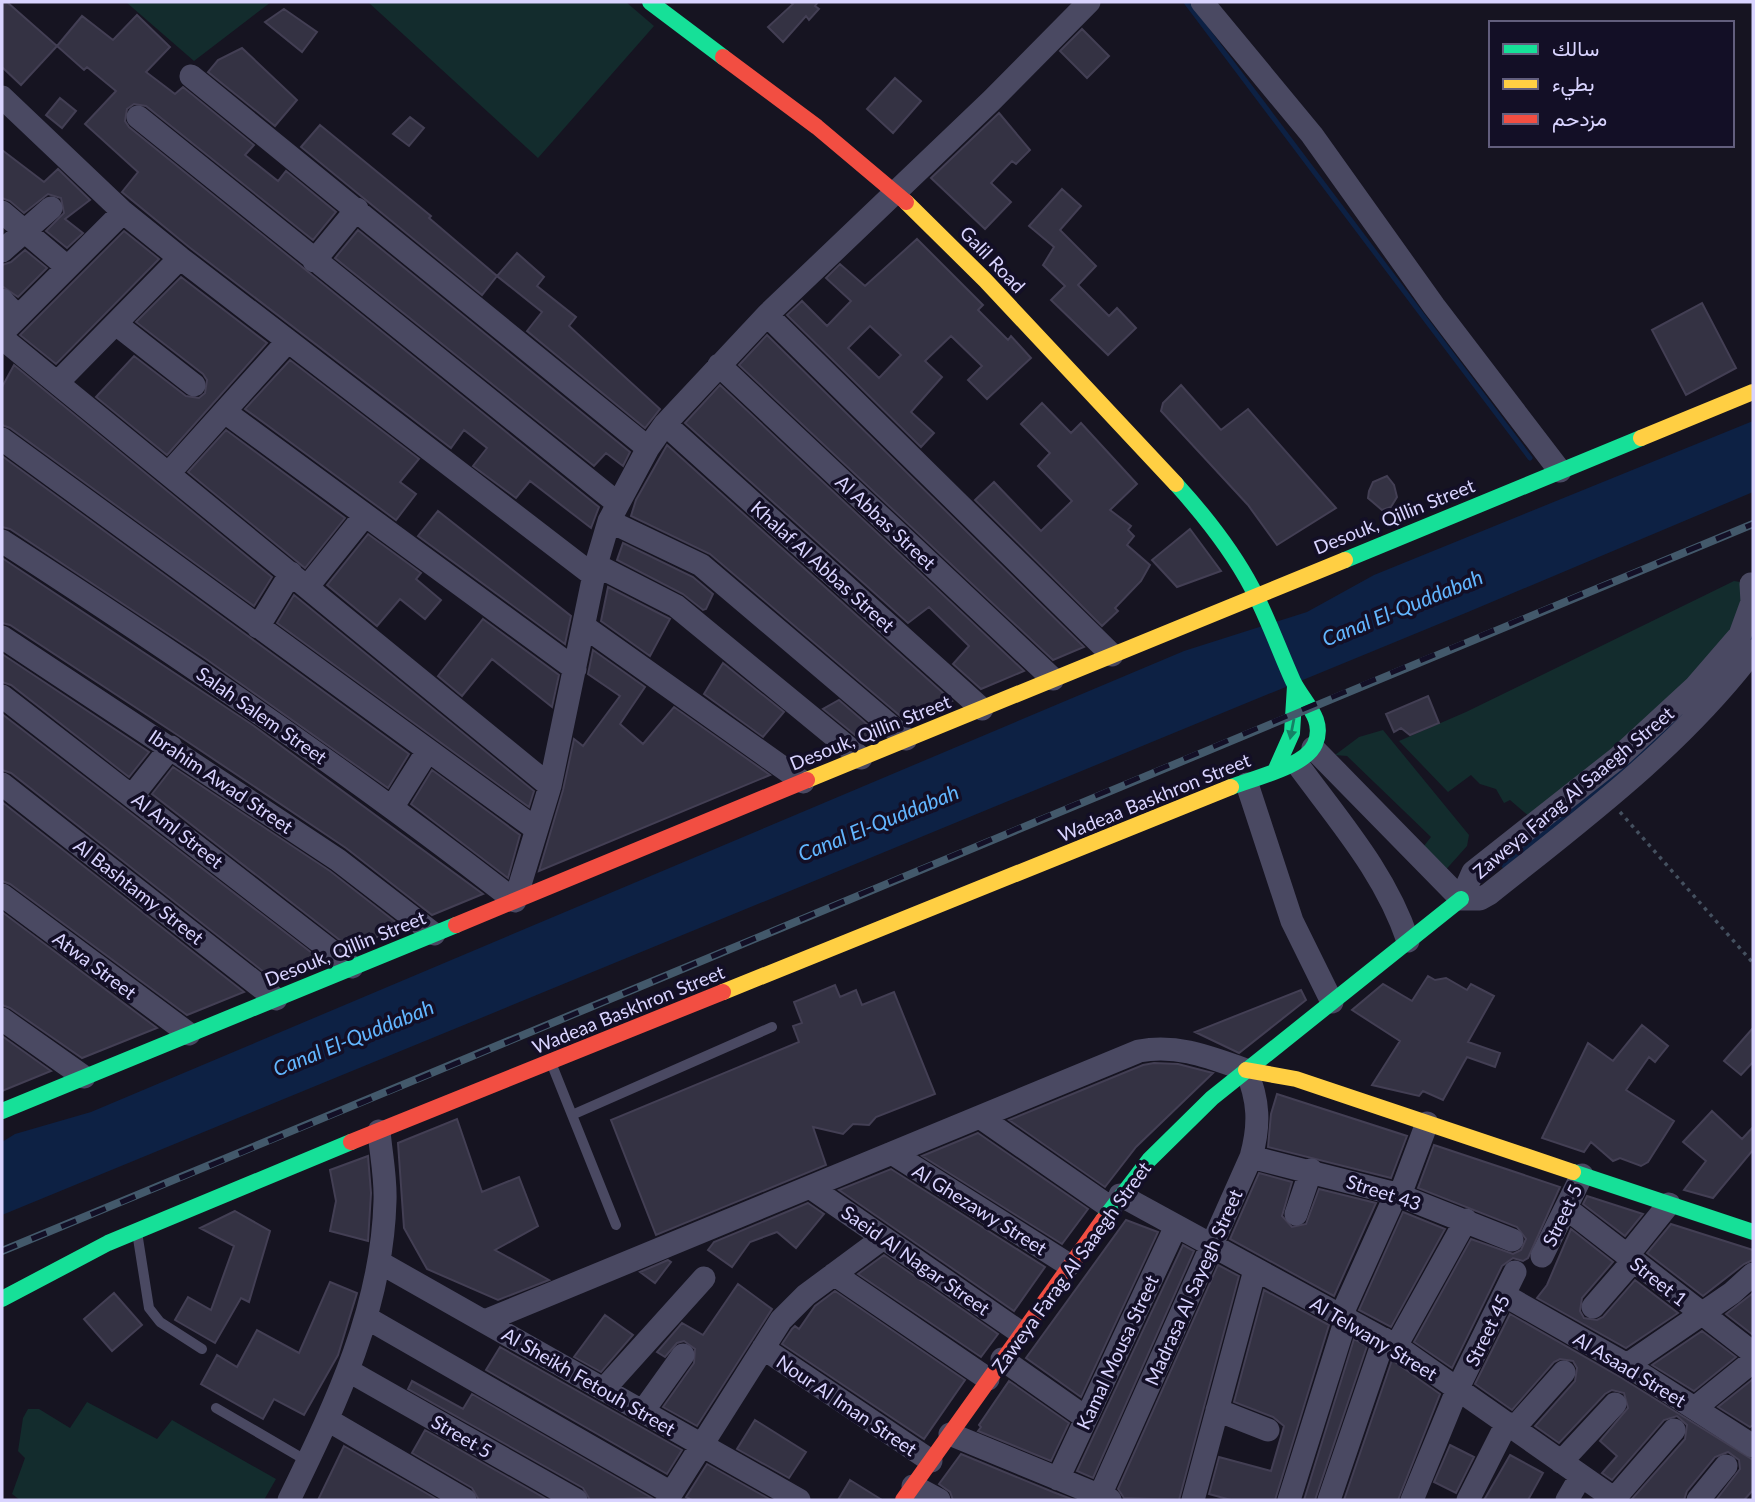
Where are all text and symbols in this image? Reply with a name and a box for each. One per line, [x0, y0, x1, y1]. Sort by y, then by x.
legend [1489, 21, 1734, 147]
text: سالك [1552, 35, 1599, 60]
text: بطيء [1552, 70, 1595, 101]
text: مزدحم [1552, 105, 1607, 133]
street label: Galil Road [956, 221, 1030, 297]
street label: Al Abbas Street [831, 470, 941, 574]
street label: Desouk, Qillin Street [1310, 473, 1478, 559]
street label: Khalaf Al Abbas Street [747, 496, 900, 637]
water label: Canal El-Quddabah [1318, 563, 1486, 651]
street label: Salah Salem Street [192, 662, 332, 769]
street label: Desouk, Qillin Street [786, 689, 954, 775]
street label: Zaweya Farag Al Saaegh Street [1468, 701, 1678, 883]
one-way arrow [1287, 718, 1298, 740]
street label: Ibrahim Awad Street [144, 724, 298, 838]
street label: Wadeaa Baskhron Street [1055, 748, 1254, 846]
water label: Canal El-Quddabah [794, 778, 962, 866]
street label: Al Aml Street [128, 787, 228, 873]
street label: Al Bashtamy Street [70, 833, 209, 949]
street label: Desouk, Qillin Street [261, 905, 429, 991]
street label: Atwa Street [49, 926, 141, 1004]
street label: Wadeaa Baskhron Street [529, 960, 728, 1058]
water label: Canal El-Quddabah [269, 993, 437, 1081]
street label: Zaweya Farag Al Saaegh Street [987, 1157, 1155, 1377]
street label: Al Ghezawy Street [909, 1159, 1051, 1260]
street label: Street 43 [1344, 1169, 1424, 1215]
street label: Street 5 [1537, 1180, 1587, 1250]
street label: Madrasa Al Sayegh Street [1139, 1185, 1247, 1389]
street label: Saeid Al Nagar Street [837, 1200, 995, 1320]
street label: Street 1 [1626, 1252, 1692, 1310]
street label: Kamal Mousa Street [1071, 1271, 1163, 1433]
street label: Street 45 [1460, 1290, 1514, 1370]
street label: Al Telwany Street [1306, 1291, 1442, 1385]
street label: Al Sheikh Fetouh Street [498, 1322, 680, 1440]
street label: Al Asaad Street [1570, 1326, 1691, 1412]
street label: Nour Al Iman Street [772, 1350, 922, 1461]
street label: Street 5 [428, 1410, 496, 1462]

